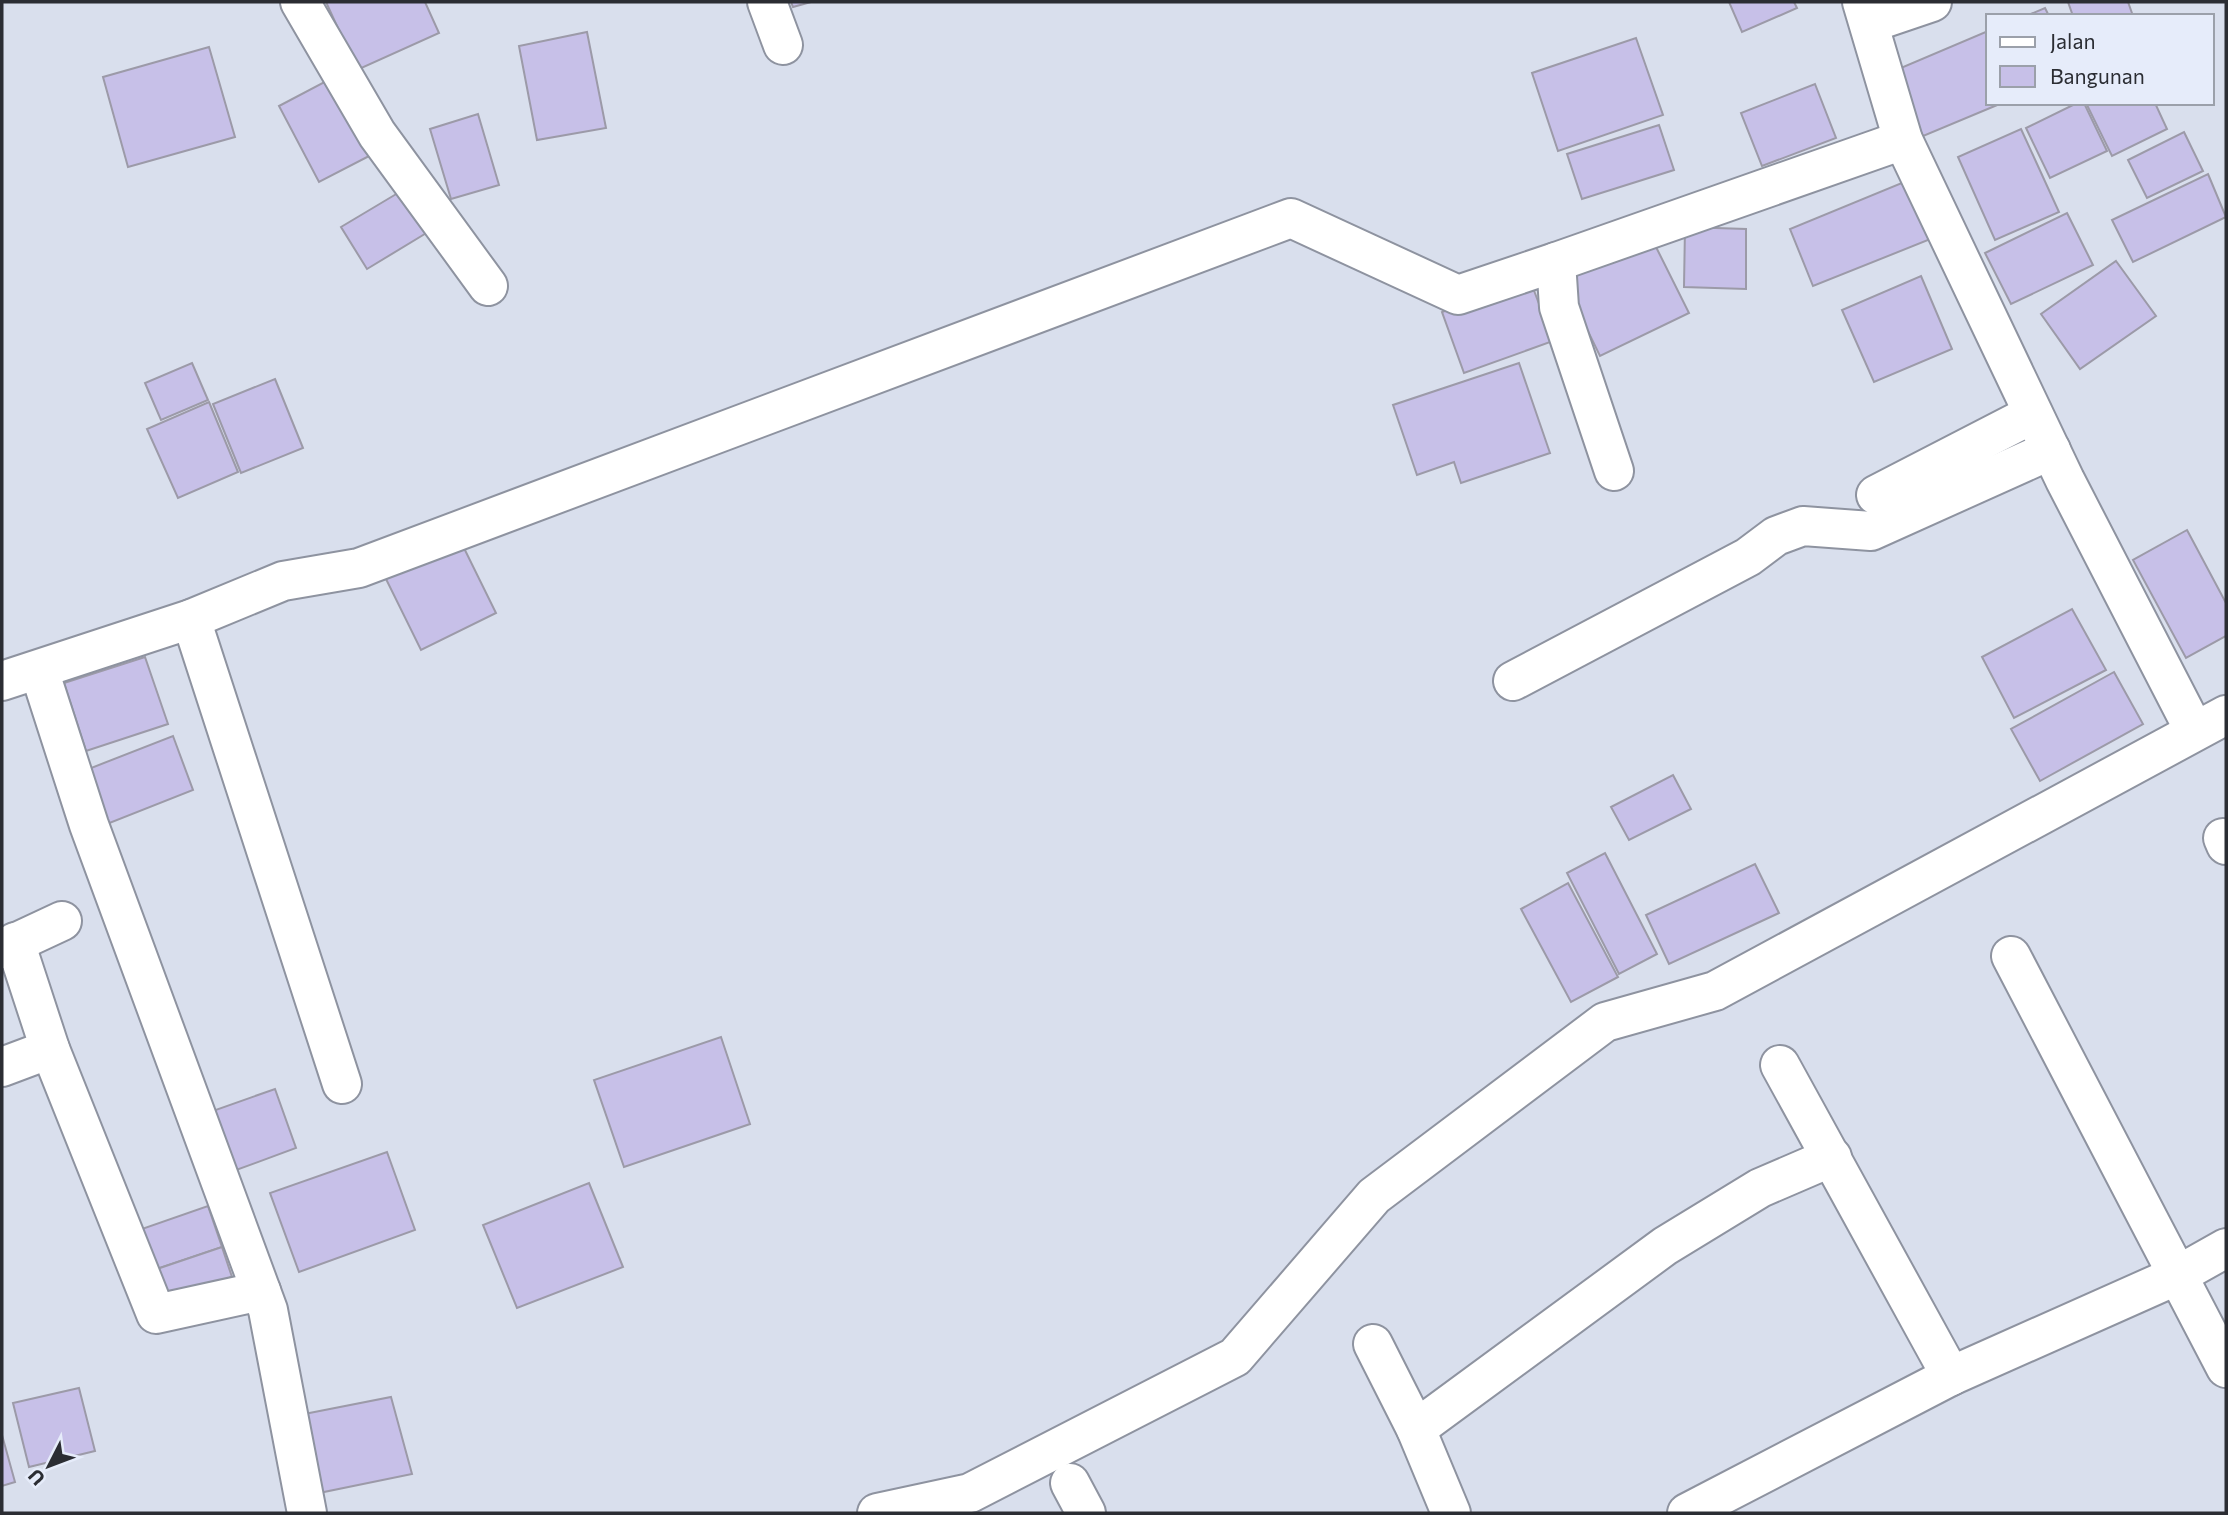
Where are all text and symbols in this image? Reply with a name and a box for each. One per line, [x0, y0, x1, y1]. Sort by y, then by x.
legend [1986, 14, 2214, 105]
text: Jalan [2050, 28, 2095, 53]
text: Bangunan [2050, 63, 2145, 88]
north arrow [14, 1431, 84, 1501]
text: U [23, 1465, 49, 1491]

